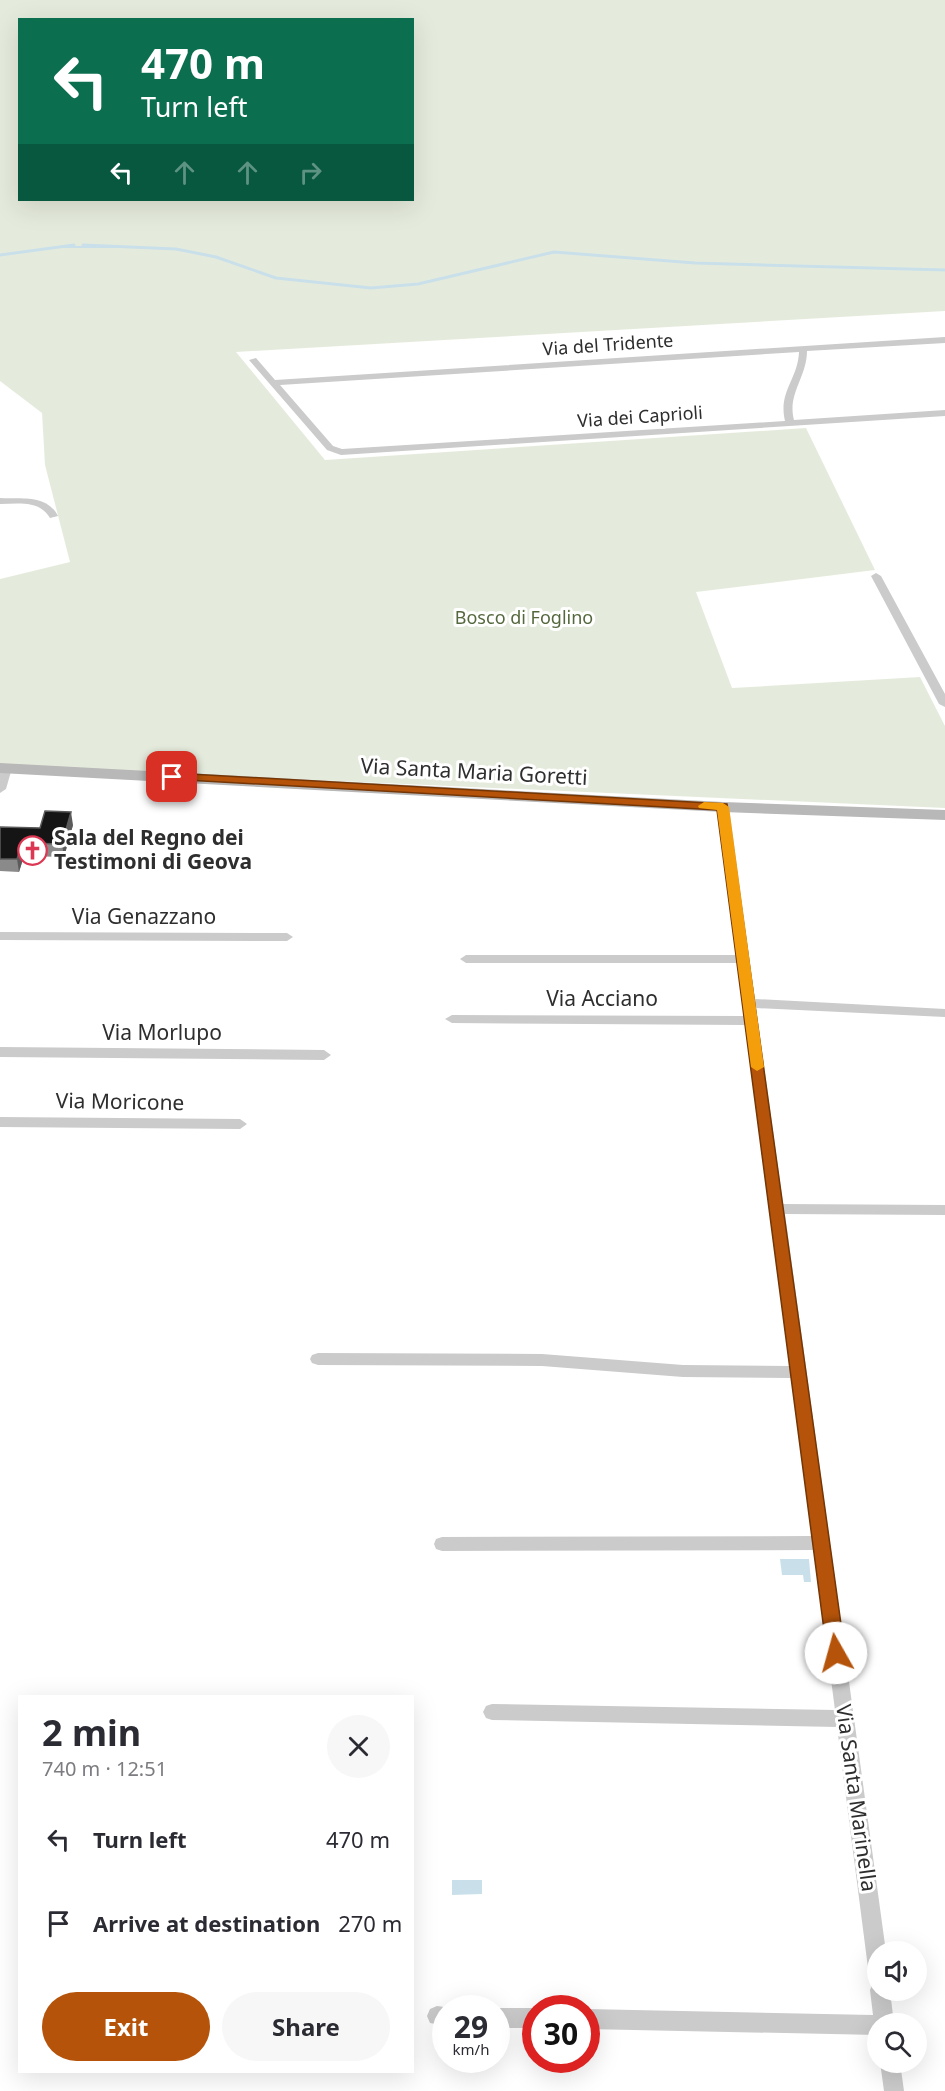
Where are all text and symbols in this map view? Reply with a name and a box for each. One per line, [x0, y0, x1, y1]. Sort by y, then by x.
text: 470 m [141, 34, 265, 91]
icon: left [42, 42, 120, 120]
text: Turn left [141, 88, 247, 125]
icon: left [105, 156, 138, 189]
icon: ahead [168, 156, 201, 189]
icon: ahead [231, 156, 264, 189]
icon: right [294, 156, 327, 189]
street label: Via del Tridente [542, 327, 674, 361]
street label: Via dei Caprioli [576, 400, 703, 432]
park label: Bosco di Foglino [455, 605, 593, 629]
pin [146, 751, 197, 802]
street label: Via Santa Maria Goretti [360, 751, 588, 791]
icon: arrive [155, 760, 188, 793]
place label: Sala del Regno dei Testimoni di Geova [54, 823, 252, 875]
church icon: Sala del Regno dei Testimoni di Geova [17, 834, 49, 866]
street label: Via Genazzano [72, 902, 216, 930]
street label: Via Acciano [546, 984, 658, 1012]
street label: Via Morlupo [102, 1018, 222, 1046]
street label: Via Moricone [55, 1086, 185, 1116]
position arrow [804, 1621, 868, 1685]
street label: Via Santa Marinella [830, 1702, 884, 1893]
text: 2 min [42, 1708, 141, 1757]
button: close [327, 1715, 390, 1778]
text: 740 m · 12:51 [42, 1755, 167, 1782]
icon: left [42, 1823, 75, 1856]
text: Turn left [93, 1824, 187, 1854]
text: 470 m [326, 1824, 390, 1854]
icon: arrive [42, 1907, 75, 1940]
text: Arrive at destination [93, 1908, 320, 1938]
text: 270 m [338, 1908, 402, 1938]
map controls [867, 1941, 927, 2073]
button: sound [867, 1941, 927, 2001]
button: Exit [42, 1992, 210, 2061]
button: Share [222, 1992, 390, 2061]
speed limit sign: 30 [522, 1995, 600, 2073]
text: 29 [454, 2006, 488, 2047]
button: search [867, 2013, 927, 2073]
text: km/h [453, 2039, 489, 2059]

